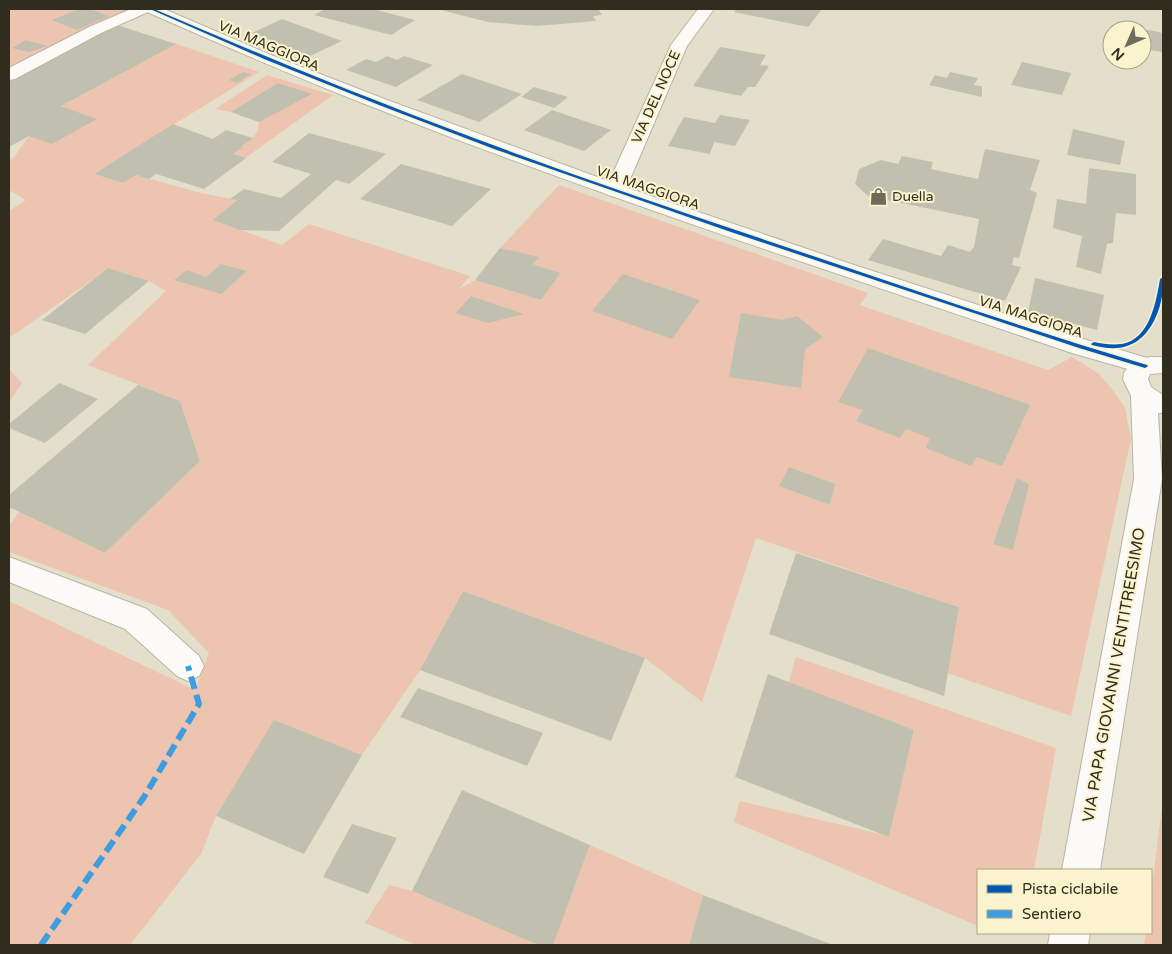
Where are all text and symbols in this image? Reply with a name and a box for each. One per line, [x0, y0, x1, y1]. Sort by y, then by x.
street label: VIA MAGGIORA [216, 17, 322, 75]
north arrow [1102, 20, 1152, 70]
text: N [1108, 44, 1128, 64]
street label: VIA DEL NOCE [628, 48, 684, 146]
street label: VIA MAGGIORA [594, 162, 702, 214]
shop icon: Duella [868, 186, 888, 206]
place label: Duella [892, 188, 934, 205]
street label: VIA MAGGIORA [977, 292, 1085, 342]
street label: VIA PAPA GIOVANNI VENTITREESIMO [1078, 526, 1150, 824]
legend [977, 869, 1152, 934]
text: Pista ciclabile [1022, 880, 1118, 898]
text: Sentiero [1022, 905, 1081, 923]

